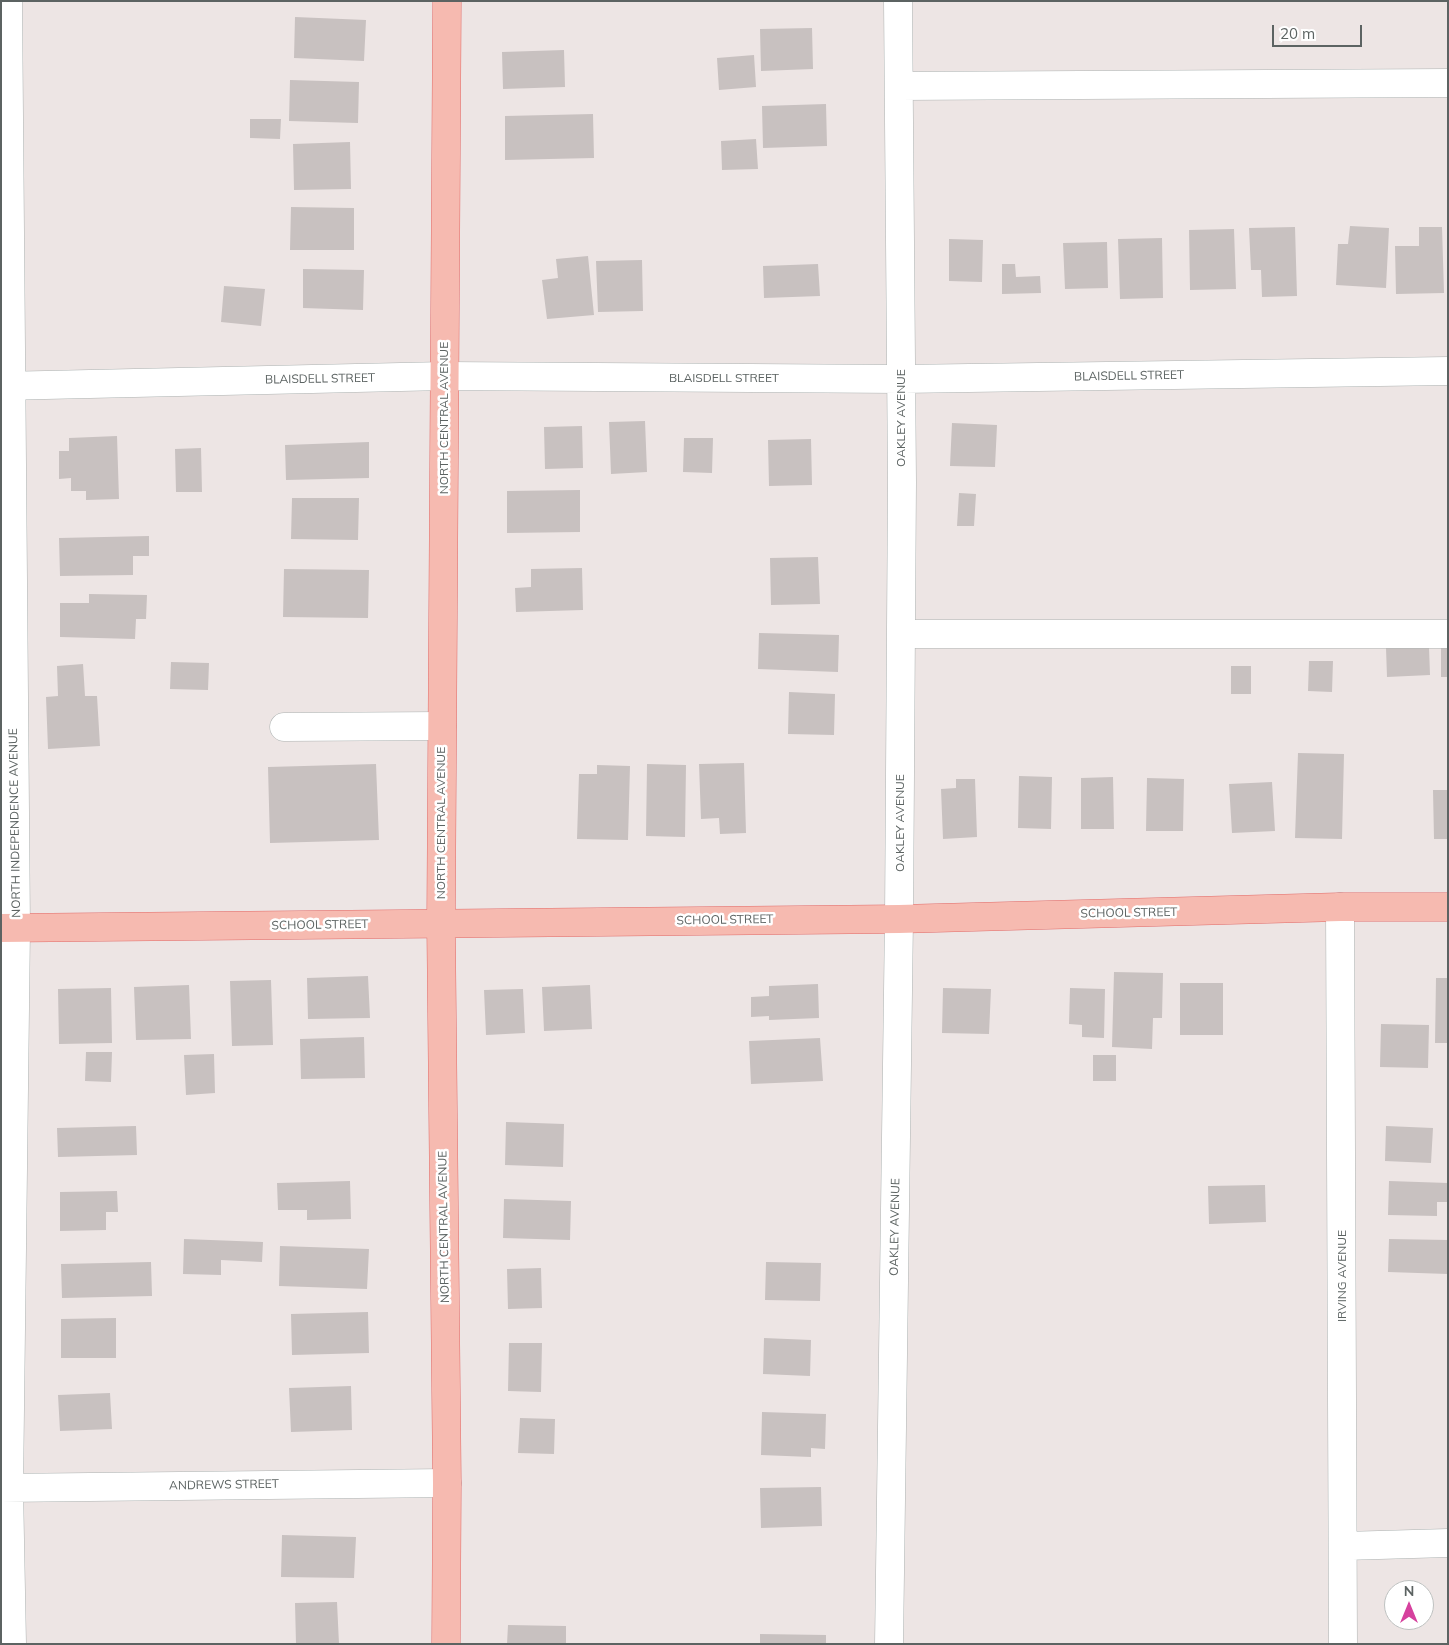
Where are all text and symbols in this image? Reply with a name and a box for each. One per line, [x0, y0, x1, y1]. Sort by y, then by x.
scale bar [1274, 15, 1364, 47]
text: 20 m [1280, 24, 1315, 43]
street label: NORTH CENTRAL AVENUE [437, 342, 451, 494]
street label: BLAISDELL STREET [1074, 368, 1184, 384]
street label: OAKLEY AVENUE [894, 369, 908, 467]
street label: BLAISDELL STREET [265, 371, 375, 387]
street label: BLAISDELL STREET [669, 371, 779, 385]
street label: NORTH INDEPENDENCE AVENUE [6, 728, 24, 918]
street label: NORTH CENTRAL AVENUE [434, 747, 448, 899]
street label: OAKLEY AVENUE [893, 774, 907, 872]
street label: SCHOOL STREET [1080, 905, 1178, 921]
street label: SCHOOL STREET [676, 912, 774, 928]
street label: SCHOOL STREET [271, 917, 369, 933]
street label: NORTH CENTRAL AVENUE [435, 1151, 453, 1303]
street label: OAKLEY AVENUE [887, 1178, 903, 1276]
street label: IRVING AVENUE [1335, 1230, 1349, 1322]
street label: ANDREWS STREET [169, 1477, 279, 1493]
north arrow [1384, 1580, 1434, 1630]
text: N [1404, 1582, 1414, 1600]

